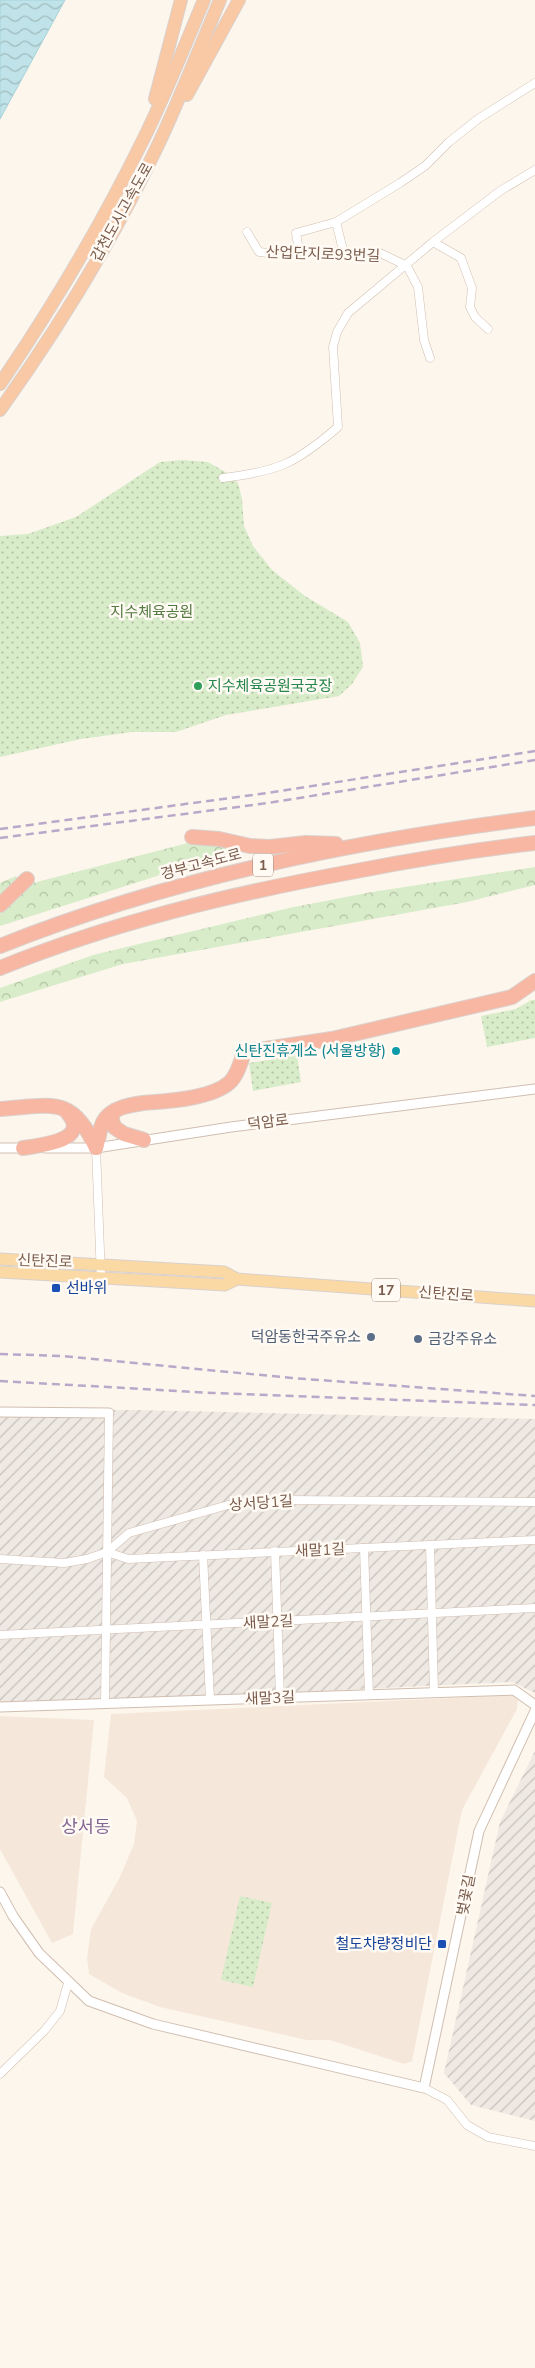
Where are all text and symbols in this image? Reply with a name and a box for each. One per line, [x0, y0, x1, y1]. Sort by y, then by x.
street label: 갑천도시고속도로 [86, 159, 158, 265]
street label: 산업단지로93번길 [265, 242, 381, 266]
park label: 지수체육공원 [111, 602, 193, 622]
place label: 지수체육공원국궁장 [208, 676, 332, 696]
marker: 지수체육공원국궁장 [192, 680, 204, 692]
street label: 경부고속도로 [158, 844, 244, 884]
road number: 1 [253, 854, 273, 876]
place label: 신탄진휴게소 (서울방향) [235, 1041, 386, 1061]
marker: 신탄진휴게소 (서울방향) [390, 1045, 402, 1057]
street label: 덕암로 [246, 1110, 290, 1134]
street label: 신탄진로 [17, 1250, 73, 1272]
place label: 선바위 [66, 1278, 107, 1298]
road number: 17 [372, 1278, 400, 1302]
marker: 선바위 [50, 1282, 62, 1294]
street label: 신탄진로 [418, 1282, 474, 1306]
place label: 덕암동한국주유소 [251, 1327, 361, 1347]
place label: 금강주유소 [428, 1329, 497, 1349]
marker: 덕암동한국주유소 [365, 1331, 377, 1343]
marker: 금강주유소 [412, 1333, 424, 1345]
street label: 상서당1길 [228, 1491, 294, 1515]
street label: 새말1길 [294, 1539, 346, 1561]
street label: 새말2길 [242, 1611, 294, 1633]
street label: 새말3길 [244, 1687, 296, 1709]
district label: 상서동 [61, 1815, 111, 1839]
street label: 벚꽃길 [452, 1873, 480, 1917]
place label: 철도차량정비단 [335, 1934, 432, 1954]
marker: 철도차량정비단 [436, 1938, 448, 1950]

